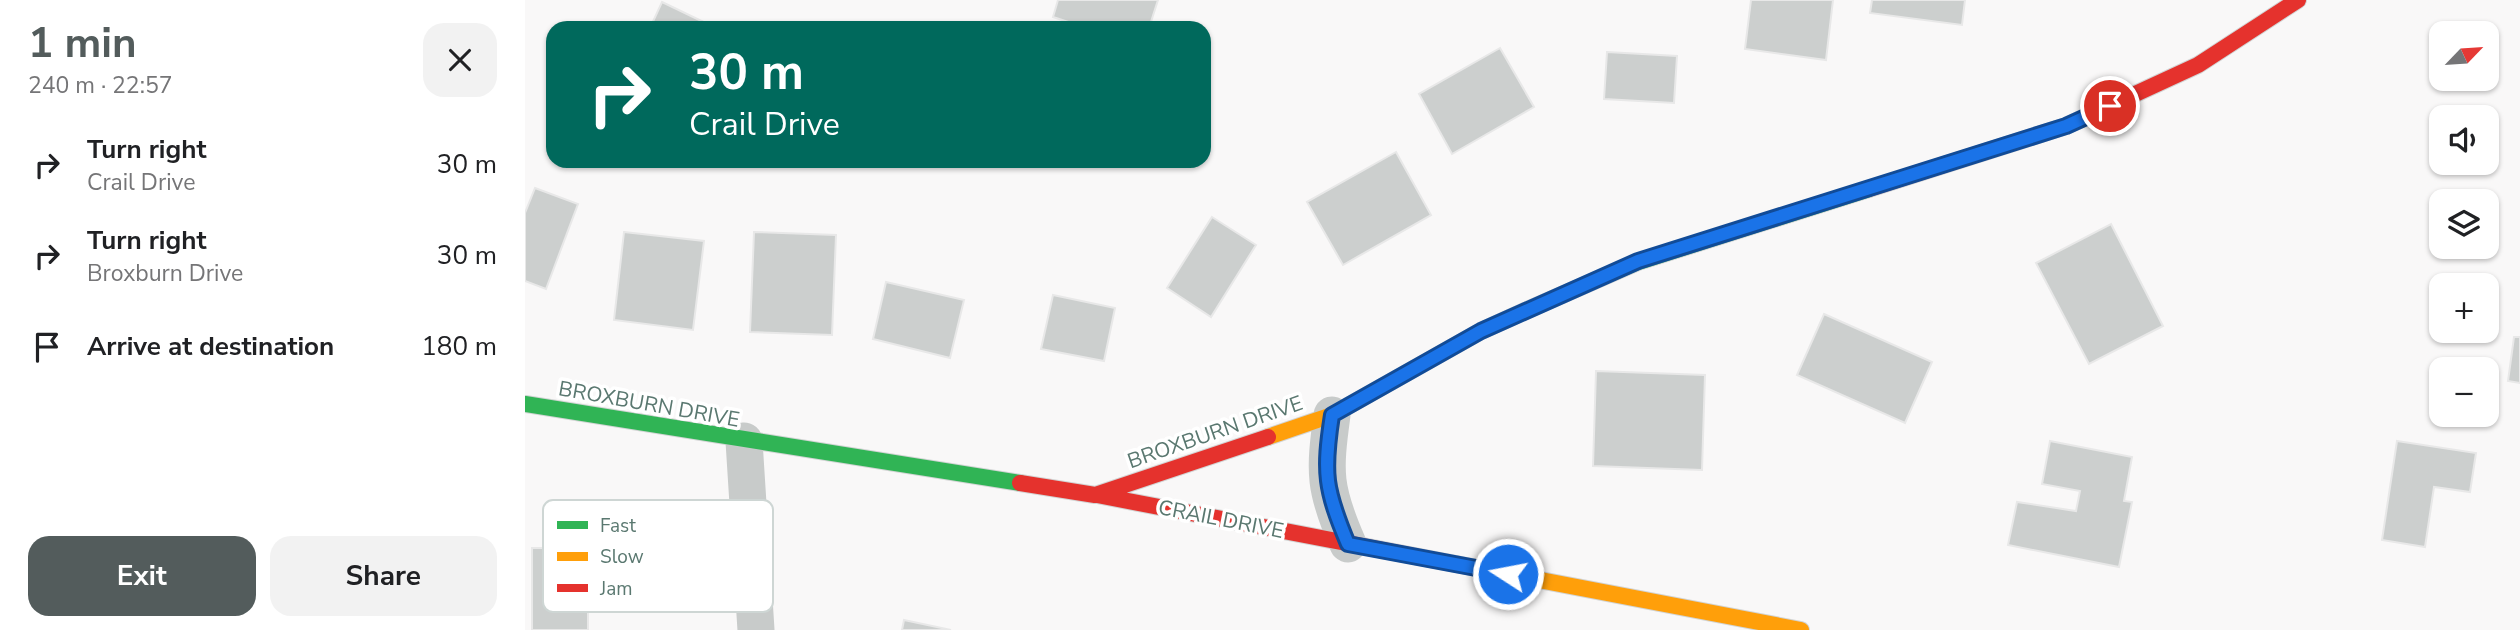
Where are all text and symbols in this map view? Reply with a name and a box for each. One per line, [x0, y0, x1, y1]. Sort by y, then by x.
text: 1 min [28, 15, 137, 72]
north arrow [2429, 21, 2499, 91]
map controls [2429, 21, 2499, 427]
button: close [423, 23, 497, 97]
text: 30 m [689, 39, 804, 106]
icon: right [574, 49, 665, 140]
text: 240 m · 22:57 [28, 70, 173, 101]
pin [2080, 76, 2140, 136]
icon: arrive [2091, 87, 2129, 125]
text: Crail Drive [689, 103, 840, 146]
button: sound [2429, 105, 2499, 175]
text: Turn right [87, 132, 206, 167]
icon: right [28, 146, 66, 184]
text: 30 m [437, 147, 497, 182]
text: Crail Drive [87, 167, 195, 198]
button: layers [2429, 189, 2499, 259]
text: Turn right [87, 223, 206, 258]
icon: right [28, 237, 66, 275]
text: 30 m [437, 238, 497, 273]
text: Broxburn Drive [87, 258, 243, 289]
button: + [2429, 273, 2499, 343]
icon: arrive [28, 328, 66, 366]
text: Arrive at destination [87, 329, 334, 364]
text: 180 m [421, 329, 497, 364]
button: − [2429, 357, 2499, 427]
street label: BROXBURN DRIVE [556, 374, 742, 434]
street label: BROXBURN DRIVE [1124, 389, 1306, 475]
street label: CRAIL DRIVE [1156, 493, 1286, 545]
legend [543, 500, 773, 612]
text: Fast [600, 513, 636, 539]
button: Exit [28, 536, 256, 616]
button: Share [270, 536, 497, 616]
position arrow [1471, 537, 1545, 611]
text: Slow [600, 544, 644, 570]
text: Jam [599, 576, 633, 602]

